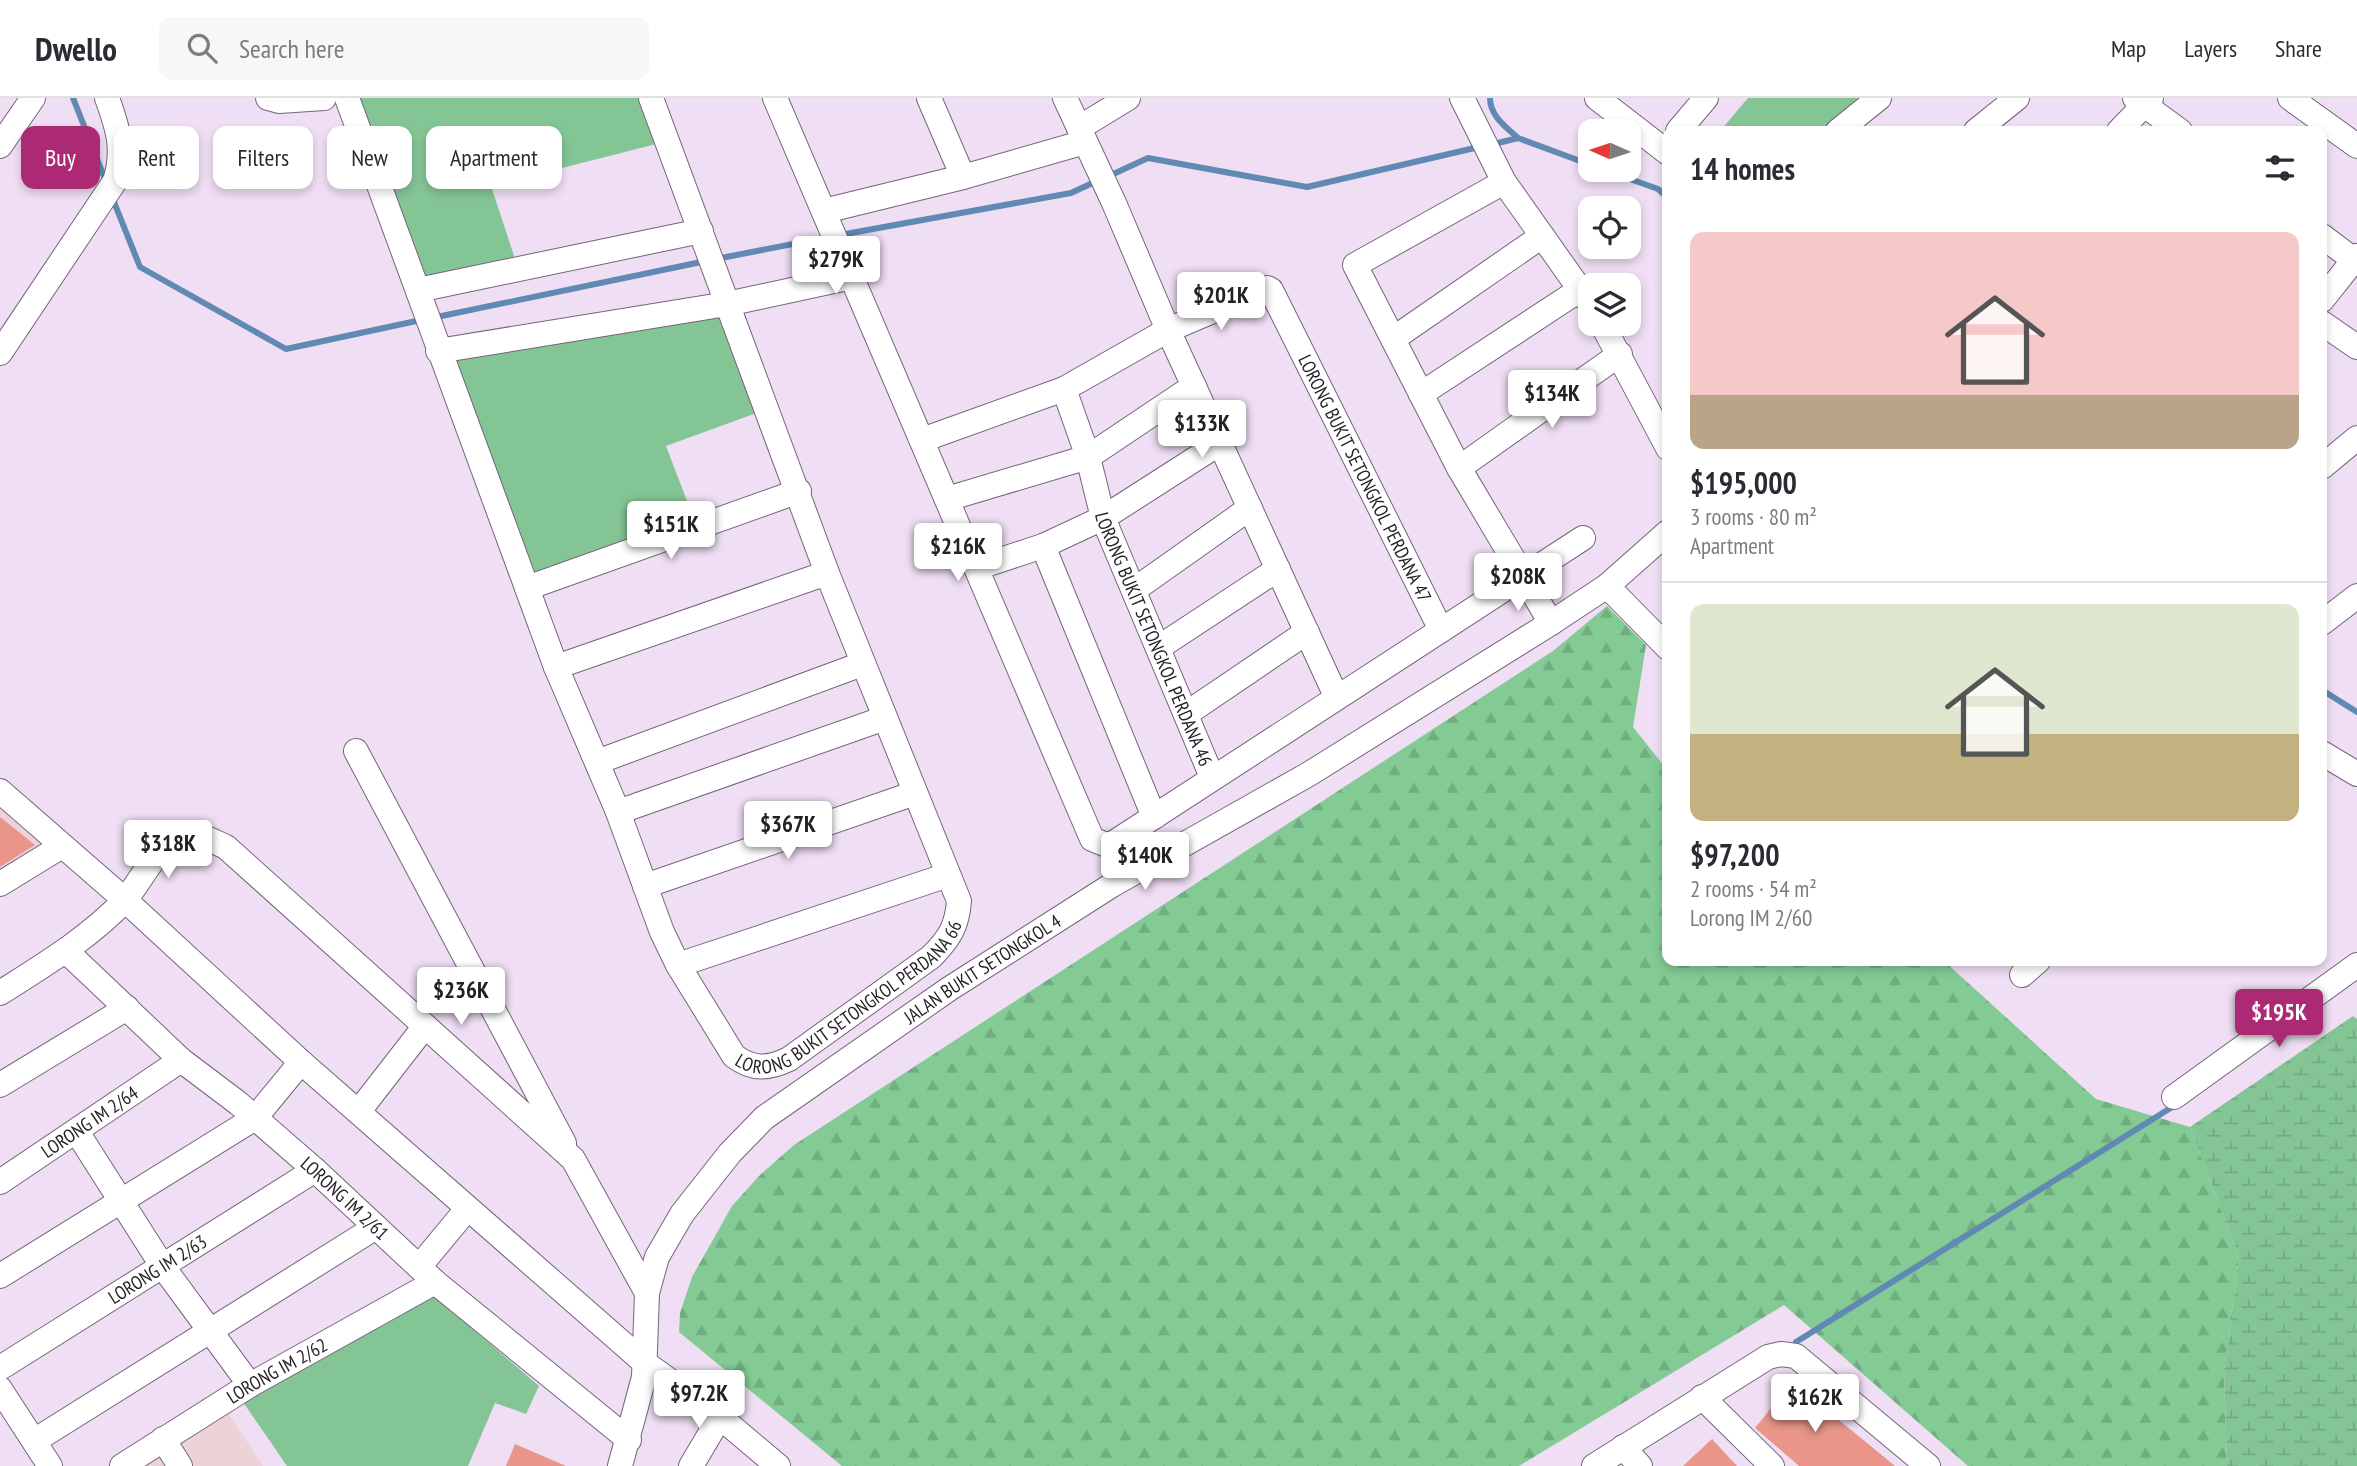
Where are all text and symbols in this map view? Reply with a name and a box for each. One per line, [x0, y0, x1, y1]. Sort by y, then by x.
search box [159, 17, 649, 80]
text: Dwello [35, 27, 117, 70]
icon: search [183, 29, 221, 67]
text: Search here [239, 32, 345, 65]
text: Map [2111, 33, 2146, 64]
text: Layers [2184, 33, 2237, 64]
text: Share [2275, 33, 2322, 64]
north arrow [1578, 119, 1642, 182]
map controls [1578, 119, 1641, 336]
chip: Buy [21, 126, 100, 189]
chip: Rent [114, 126, 199, 189]
chip: Filters [213, 126, 313, 189]
chip: New [327, 126, 412, 189]
chip: Apartment [426, 126, 562, 189]
text: 14 homes [1690, 149, 1795, 188]
icon: filters [2261, 149, 2299, 187]
button: locate [1578, 196, 1641, 259]
pin: $279K [787, 236, 885, 296]
text: $279K [808, 244, 864, 273]
pin: $201K [1172, 272, 1270, 332]
button: layers [1578, 273, 1641, 336]
icon: home [1932, 277, 2058, 403]
text: $201K [1193, 280, 1249, 309]
street label: LORONG BUKIT SETONGKOL PERDANA 47 [1293, 351, 1437, 606]
pin: $134K [1503, 370, 1601, 430]
text: $134K [1524, 378, 1580, 407]
pin: $133K [1153, 400, 1251, 460]
text: $133K [1174, 408, 1230, 437]
text: $195,000 [1690, 463, 1797, 502]
pin: $151K [622, 502, 720, 561]
text: 3 rooms · 80 m² [1690, 502, 1817, 531]
text: $151K [643, 509, 699, 538]
street label: LORONG BUKIT SETONGKOL PERDANA 46 [1090, 510, 1218, 770]
pin: $216K [909, 524, 1007, 583]
text: $216K [930, 531, 986, 560]
text: Apartment [1690, 531, 1774, 560]
pin: $208K [1469, 554, 1567, 613]
text: $208K [1490, 561, 1546, 590]
icon: home [1932, 649, 2058, 775]
pin: $367K [739, 802, 837, 861]
text: $367K [760, 809, 816, 838]
pin: $318K [119, 820, 217, 880]
text: $318K [140, 828, 196, 857]
pin: $140K [1096, 832, 1194, 892]
text: $97,200 [1690, 835, 1780, 874]
text: $140K [1117, 840, 1173, 869]
text: 2 rooms · 54 m² [1690, 874, 1817, 903]
text: Lorong IM 2/60 [1690, 903, 1812, 932]
street label: JALAN BUKIT SETONGKOL 4 [898, 909, 1066, 1029]
street label: LORONG BUKIT SETONGKOL PERDANA 66 [731, 917, 967, 1079]
pin: $236K [412, 968, 510, 1027]
text: $236K [433, 975, 489, 1004]
pin: $195K [2230, 990, 2328, 1049]
text: $195K [2251, 997, 2307, 1026]
street label: LORONG IM 2/64 [37, 1080, 143, 1163]
street label: LORONG IM 2/61 [296, 1151, 394, 1245]
street label: LORONG IM 2/63 [104, 1229, 211, 1309]
street label: LORONG IM 2/62 [222, 1332, 331, 1409]
pin: $97.2K [642, 1370, 756, 1430]
pin: $162K [1766, 1374, 1864, 1434]
text: $97.2K [670, 1378, 728, 1407]
text: $162K [1787, 1382, 1843, 1411]

